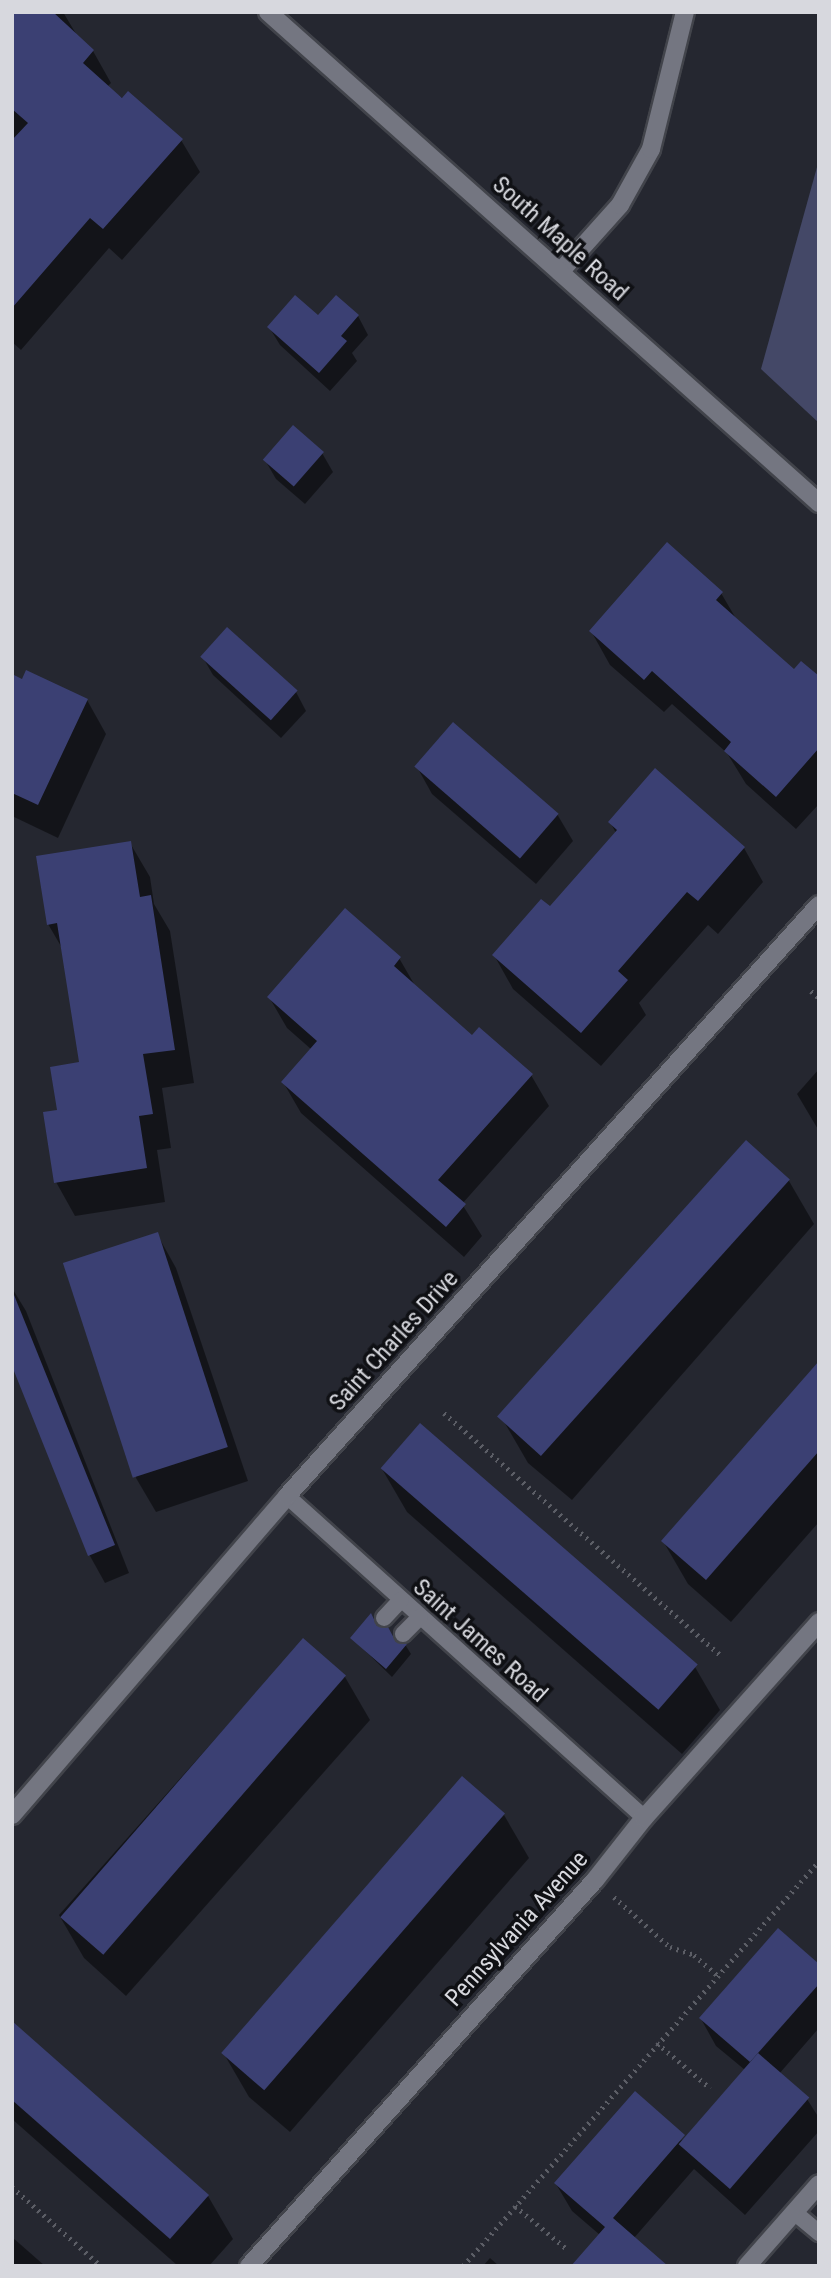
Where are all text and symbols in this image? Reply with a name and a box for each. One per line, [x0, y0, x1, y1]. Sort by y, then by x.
street label: South Maple Road [486, 171, 634, 307]
street label: Saint Charles Drive [323, 1265, 465, 1417]
street label: Saint James Road [407, 1573, 553, 1709]
street label: Pennsylvania Avenue [440, 1845, 594, 2013]

